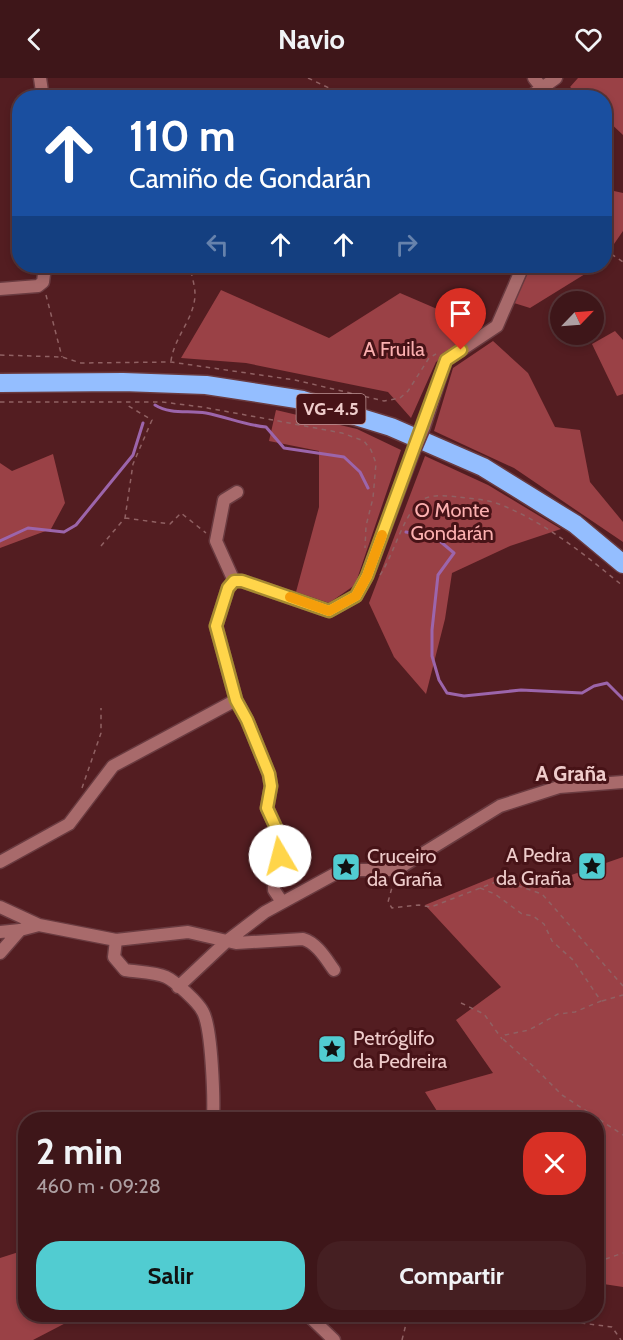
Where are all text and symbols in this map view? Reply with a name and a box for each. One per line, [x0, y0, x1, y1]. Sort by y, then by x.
icon: back [18, 23, 51, 56]
text: Navio [278, 23, 345, 56]
icon: heart [572, 23, 605, 56]
text: 110 m [129, 110, 236, 162]
icon: ahead [30, 114, 108, 192]
text: Camiño de Gondarán [129, 162, 371, 195]
icon: left [201, 228, 234, 261]
icon: ahead [264, 228, 297, 261]
icon: ahead [327, 228, 360, 261]
icon: right [390, 228, 423, 261]
pin [435, 288, 486, 350]
north arrow [550, 291, 604, 345]
map controls [550, 291, 604, 345]
icon: arrive [444, 297, 477, 330]
park label: A Fruila [363, 337, 425, 361]
road number: VG-4.5 [296, 394, 366, 424]
park label: O Monte Gondarán [410, 498, 494, 545]
district label: A Graña [536, 761, 607, 786]
position arrow [248, 824, 312, 888]
place label: A Pedra da Graña [496, 843, 571, 890]
place label: Cruceiro da Graña [367, 844, 442, 891]
place icon: A Pedra da Graña [576, 850, 608, 882]
place icon: Cruceiro da Graña [330, 851, 362, 883]
place label: Petróglifo da Pedreira [353, 1026, 447, 1073]
place icon: Petróglifo da Pedreira [316, 1033, 348, 1065]
text: 2 min [36, 1129, 123, 1173]
button: close [523, 1132, 586, 1195]
text: 460 m · 09:28 [36, 1174, 161, 1198]
button: Salir [36, 1241, 305, 1310]
button: Compartir [317, 1241, 586, 1310]

